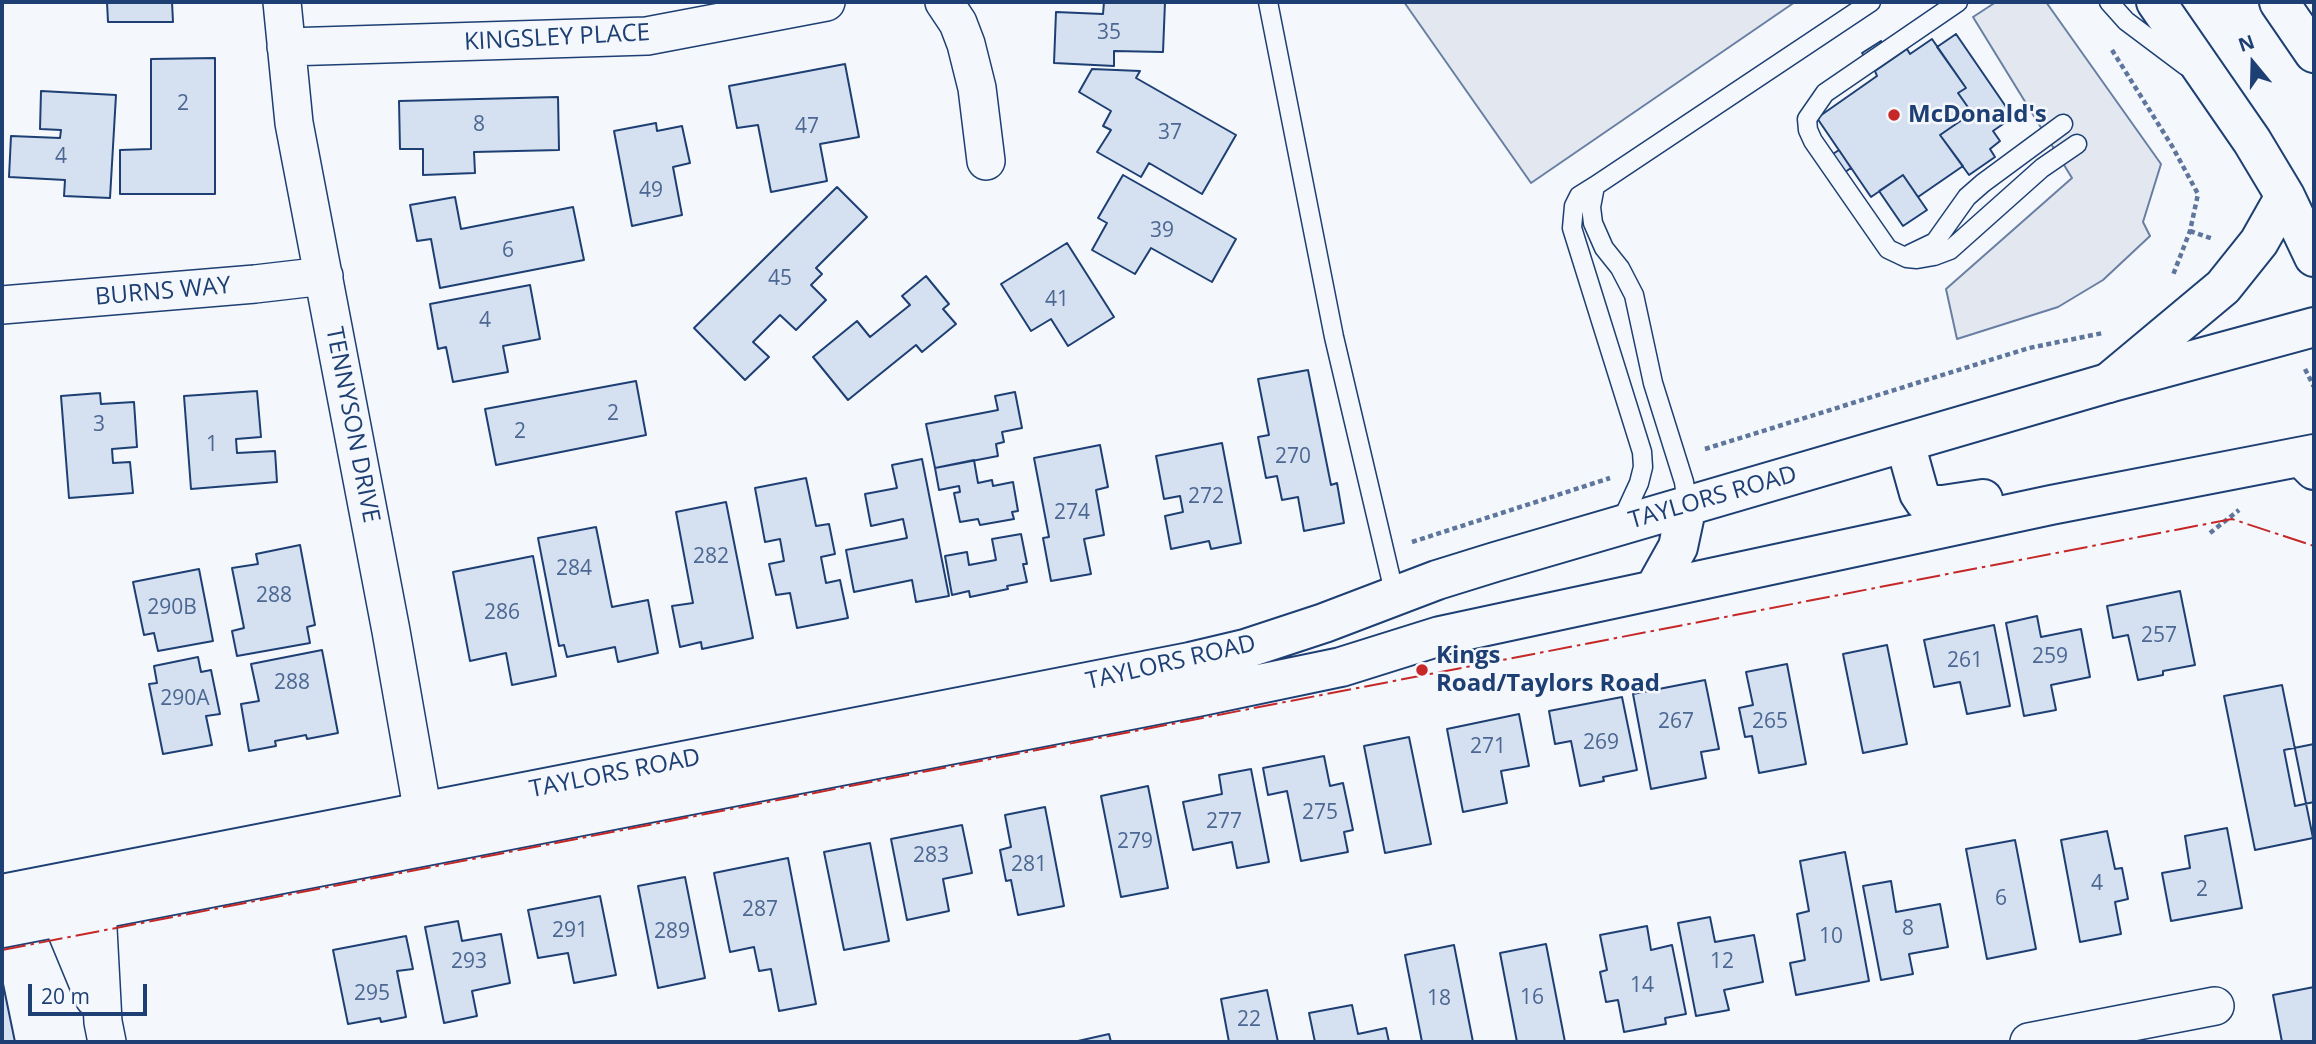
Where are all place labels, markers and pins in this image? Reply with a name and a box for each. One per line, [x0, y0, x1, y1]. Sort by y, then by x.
place label: McDonald's [1908, 101, 2047, 129]
marker: McDonald's [1886, 107, 1902, 123]
place label: Kings Road/Taylors Road [1436, 642, 1660, 698]
marker: Kings Road/Taylors Road [1414, 662, 1430, 678]

